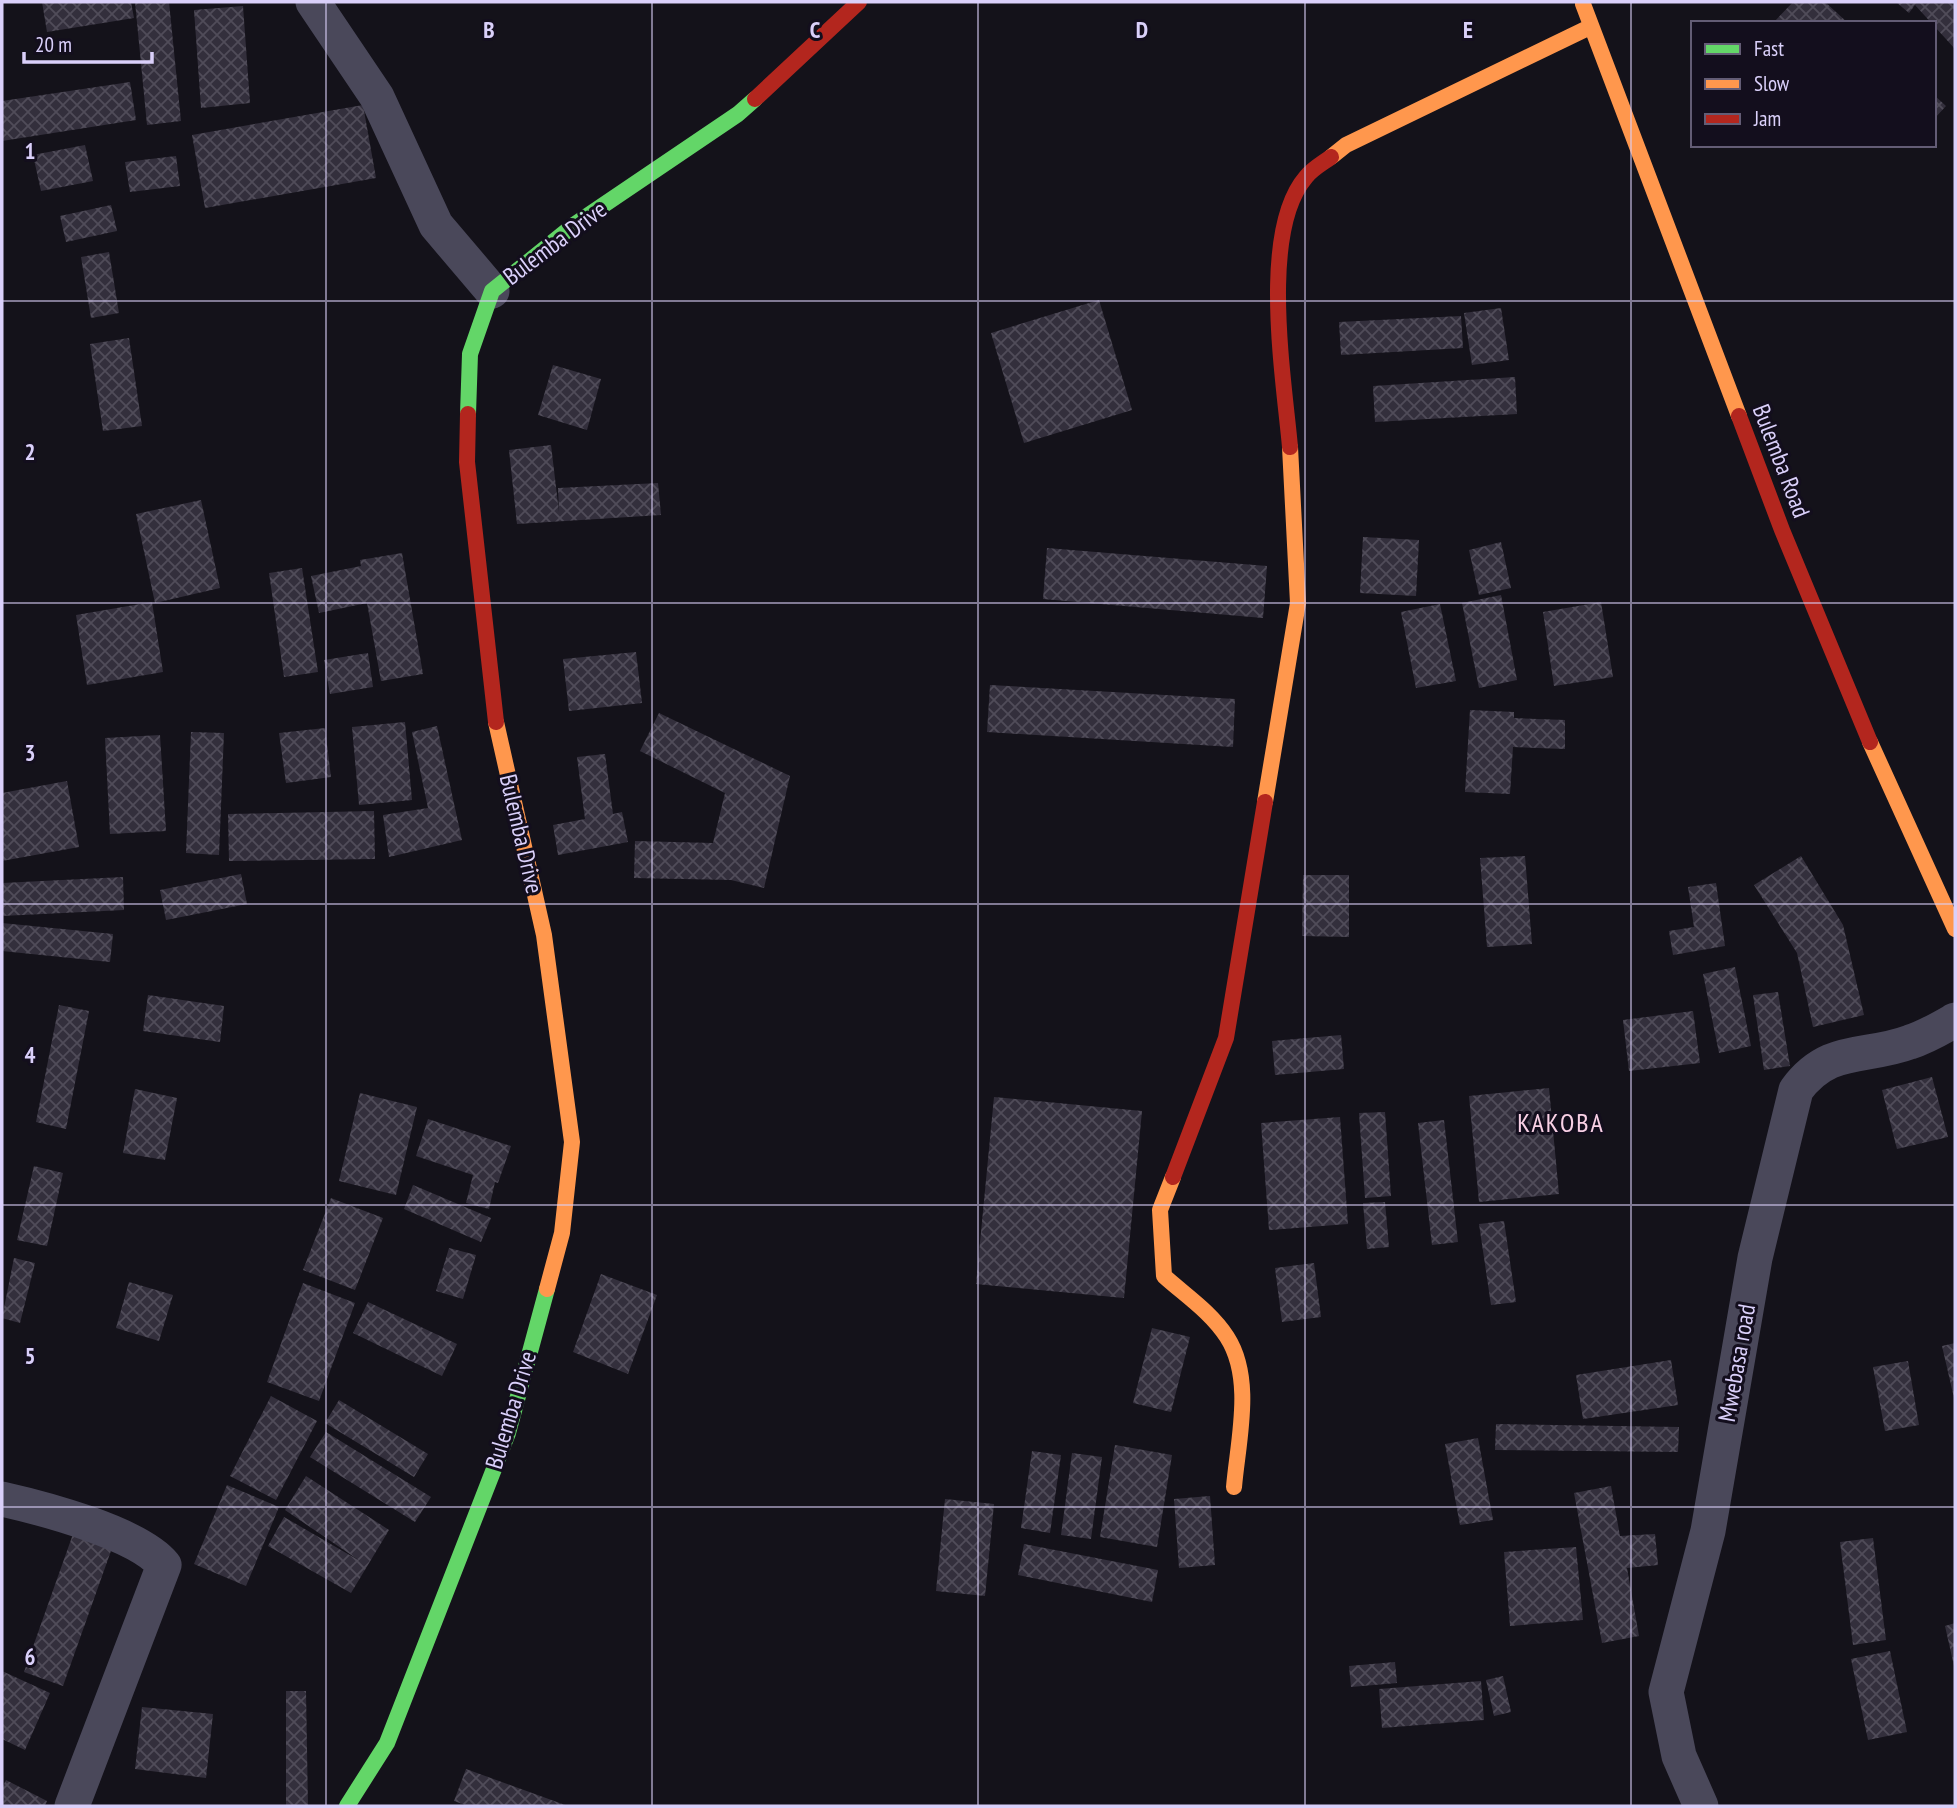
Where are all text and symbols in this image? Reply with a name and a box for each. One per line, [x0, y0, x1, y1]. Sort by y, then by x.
text: B [483, 15, 495, 44]
text: C [810, 15, 821, 44]
text: D [1136, 15, 1148, 44]
text: E [1463, 15, 1473, 44]
scale bar [24, 21, 152, 65]
legend [1691, 21, 1936, 147]
text: 20 m [35, 31, 72, 58]
text: Fast [1754, 35, 1784, 62]
text: Slow [1754, 70, 1790, 97]
text: Jam [1753, 105, 1781, 132]
text: 1 [25, 136, 36, 165]
street label: Bulemba Drive [497, 194, 613, 292]
street label: Bulemba Road [1746, 400, 1817, 522]
text: 2 [25, 437, 36, 466]
text: 3 [25, 738, 36, 767]
street label: Bulemba Drive [493, 771, 550, 897]
text: 4 [25, 1040, 36, 1069]
district label: KAKOBA [1517, 1106, 1605, 1139]
street label: Mwebasa road [1711, 1302, 1762, 1424]
text: 5 [25, 1341, 36, 1370]
street label: Bulemba Drive [478, 1347, 543, 1473]
text: 6 [25, 1642, 36, 1671]

